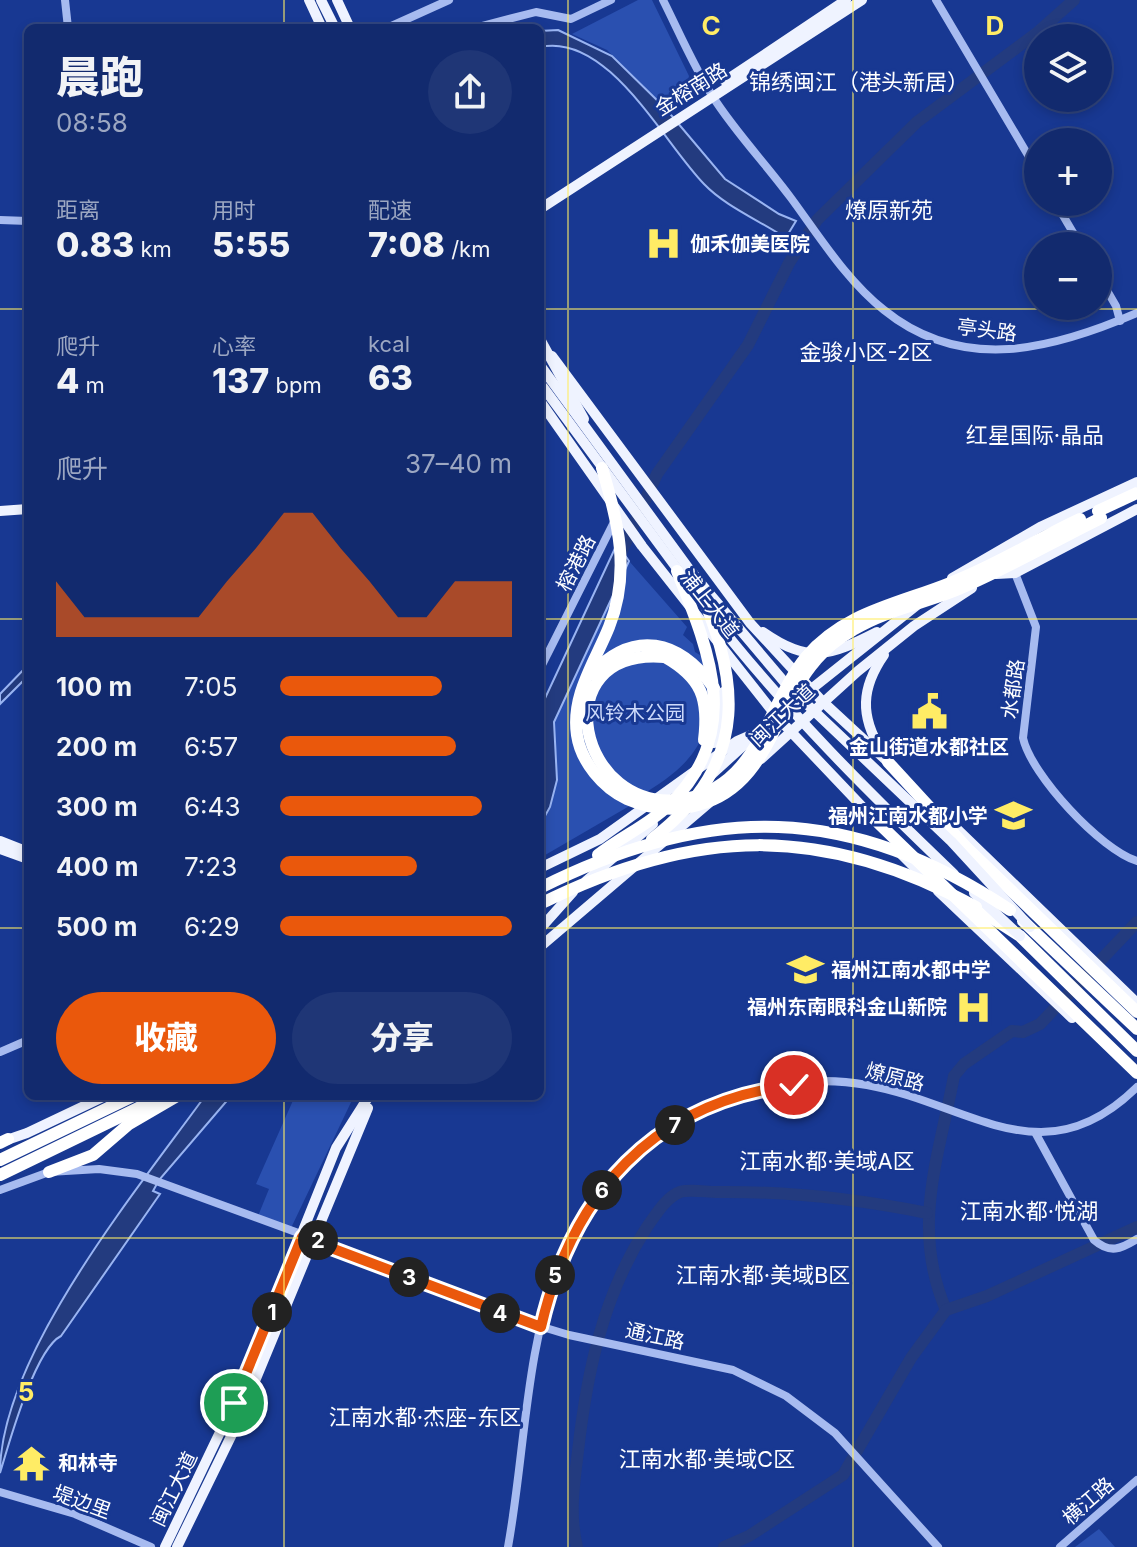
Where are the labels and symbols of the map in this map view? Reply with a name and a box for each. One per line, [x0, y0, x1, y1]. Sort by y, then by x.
text: C [701, 10, 721, 41]
text: D [986, 10, 1004, 41]
street label: 金榕南路 [651, 58, 731, 120]
district label: 锦绣闽江（港头新居） [749, 69, 969, 95]
district label: 燎原新苑 [845, 197, 933, 223]
hospital icon: 伽禾伽美医院 [645, 225, 683, 263]
place label: 伽禾伽美医院 [690, 232, 810, 256]
street label: 亭头路 [956, 314, 1018, 346]
district label: 金骏小区-2区 [800, 339, 932, 365]
district label: 红星国际·晶品 [966, 422, 1104, 448]
street label: 榕港路 [552, 531, 600, 595]
street label: 浦上大道 [676, 565, 744, 643]
street label: 水都路 [997, 658, 1029, 720]
street label: 闽江大道 [745, 679, 819, 751]
public building icon: 金山街道水都社区 [910, 693, 948, 731]
park label: 风铃木公园 [585, 701, 685, 725]
place label: 金山街道水都社区 [849, 735, 1009, 759]
school or university icon: 福州江南水都小学 [995, 797, 1033, 835]
place label: 福州江南水都小学 [828, 804, 988, 828]
school or university icon: 福州江南水都中学 [786, 951, 824, 989]
place label: 福州江南水都中学 [831, 958, 991, 982]
hospital icon: 福州东南眼科金山新院 [954, 988, 992, 1026]
place label: 福州东南眼科金山新院 [747, 995, 947, 1019]
pin [760, 1051, 828, 1119]
street label: 燎原路 [863, 1058, 927, 1096]
pin: 7 [655, 1105, 695, 1145]
district label: 江南水都·美域A区 [739, 1148, 915, 1174]
pin: 6 [582, 1170, 622, 1210]
district label: 江南水都·悦湖 [960, 1198, 1098, 1224]
pin: 2 [298, 1220, 338, 1260]
pin: 5 [535, 1255, 575, 1295]
pin: 3 [389, 1257, 429, 1297]
district label: 江南水都·美域B区 [676, 1262, 850, 1288]
pin: 1 [252, 1292, 292, 1332]
pin: 4 [480, 1293, 520, 1333]
street label: 通江路 [623, 1318, 687, 1354]
pin [200, 1369, 268, 1437]
text: 5 [18, 1376, 34, 1407]
district label: 江南水都·杰座-东区 [329, 1404, 521, 1430]
temple icon: 和林寺 [13, 1444, 51, 1482]
district label: 江南水都·美域C区 [619, 1446, 795, 1472]
street label: 闽江大道 [146, 1448, 202, 1530]
place label: 和林寺 [58, 1451, 118, 1475]
street label: 横江路 [1057, 1472, 1119, 1530]
street label: 堤边里 [50, 1480, 114, 1524]

